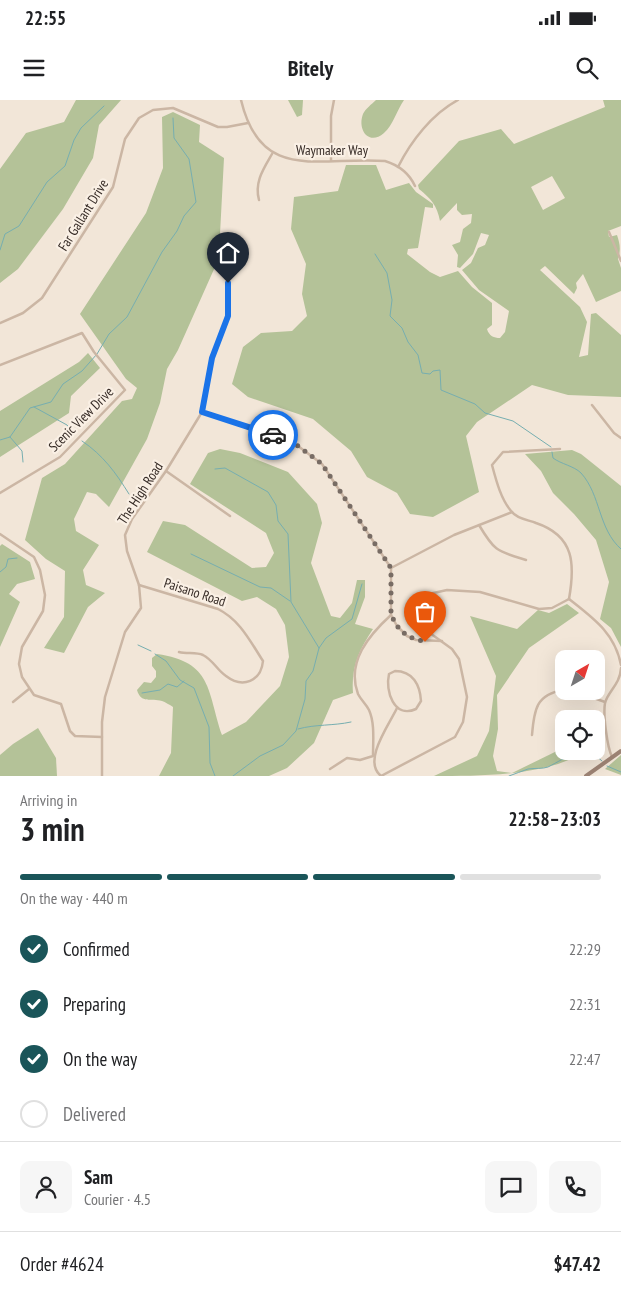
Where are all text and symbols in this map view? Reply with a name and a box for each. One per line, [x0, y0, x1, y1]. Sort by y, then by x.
text: 22:55 [25, 6, 66, 30]
icon: menu [20, 54, 48, 82]
text: Bitely [288, 54, 333, 82]
icon: search [573, 54, 601, 82]
street label: Waymaker Way [296, 141, 369, 159]
street label: Far Gallant Drive [54, 176, 112, 254]
pin [207, 232, 249, 283]
icon: home [214, 239, 242, 267]
street label: Scenic View Drive [45, 383, 117, 455]
courier [248, 410, 298, 460]
icon: car [259, 421, 287, 449]
street label: The High Road [113, 458, 167, 528]
street label: Paisano Road [162, 574, 228, 610]
pin [404, 591, 446, 642]
icon: bag [411, 598, 439, 626]
north arrow [555, 650, 605, 700]
map controls [555, 650, 605, 760]
button: locate [555, 710, 605, 760]
text: Arriving in [20, 790, 77, 810]
text: 22:58–23:03 [508, 807, 601, 831]
text: 3 min [20, 808, 85, 850]
text: On the way · 440 m [20, 888, 128, 908]
icon: check [20, 935, 48, 963]
text: Confirmed [63, 937, 130, 961]
text: 22:29 [569, 939, 601, 959]
icon: check [20, 990, 48, 1018]
text: Preparing [63, 992, 126, 1016]
text: 22:31 [569, 994, 601, 1014]
icon: check [20, 1045, 48, 1073]
text: On the way [63, 1047, 137, 1071]
text: 22:47 [569, 1049, 601, 1069]
text: Delivered [63, 1102, 126, 1126]
button: person [20, 1161, 72, 1213]
button: chat [485, 1161, 537, 1213]
button: phone [549, 1161, 601, 1213]
text: Sam [84, 1165, 113, 1189]
text: Courier · 4.5 [84, 1189, 151, 1209]
text: Order #4624 [20, 1252, 104, 1276]
text: $47.42 [553, 1252, 601, 1276]

